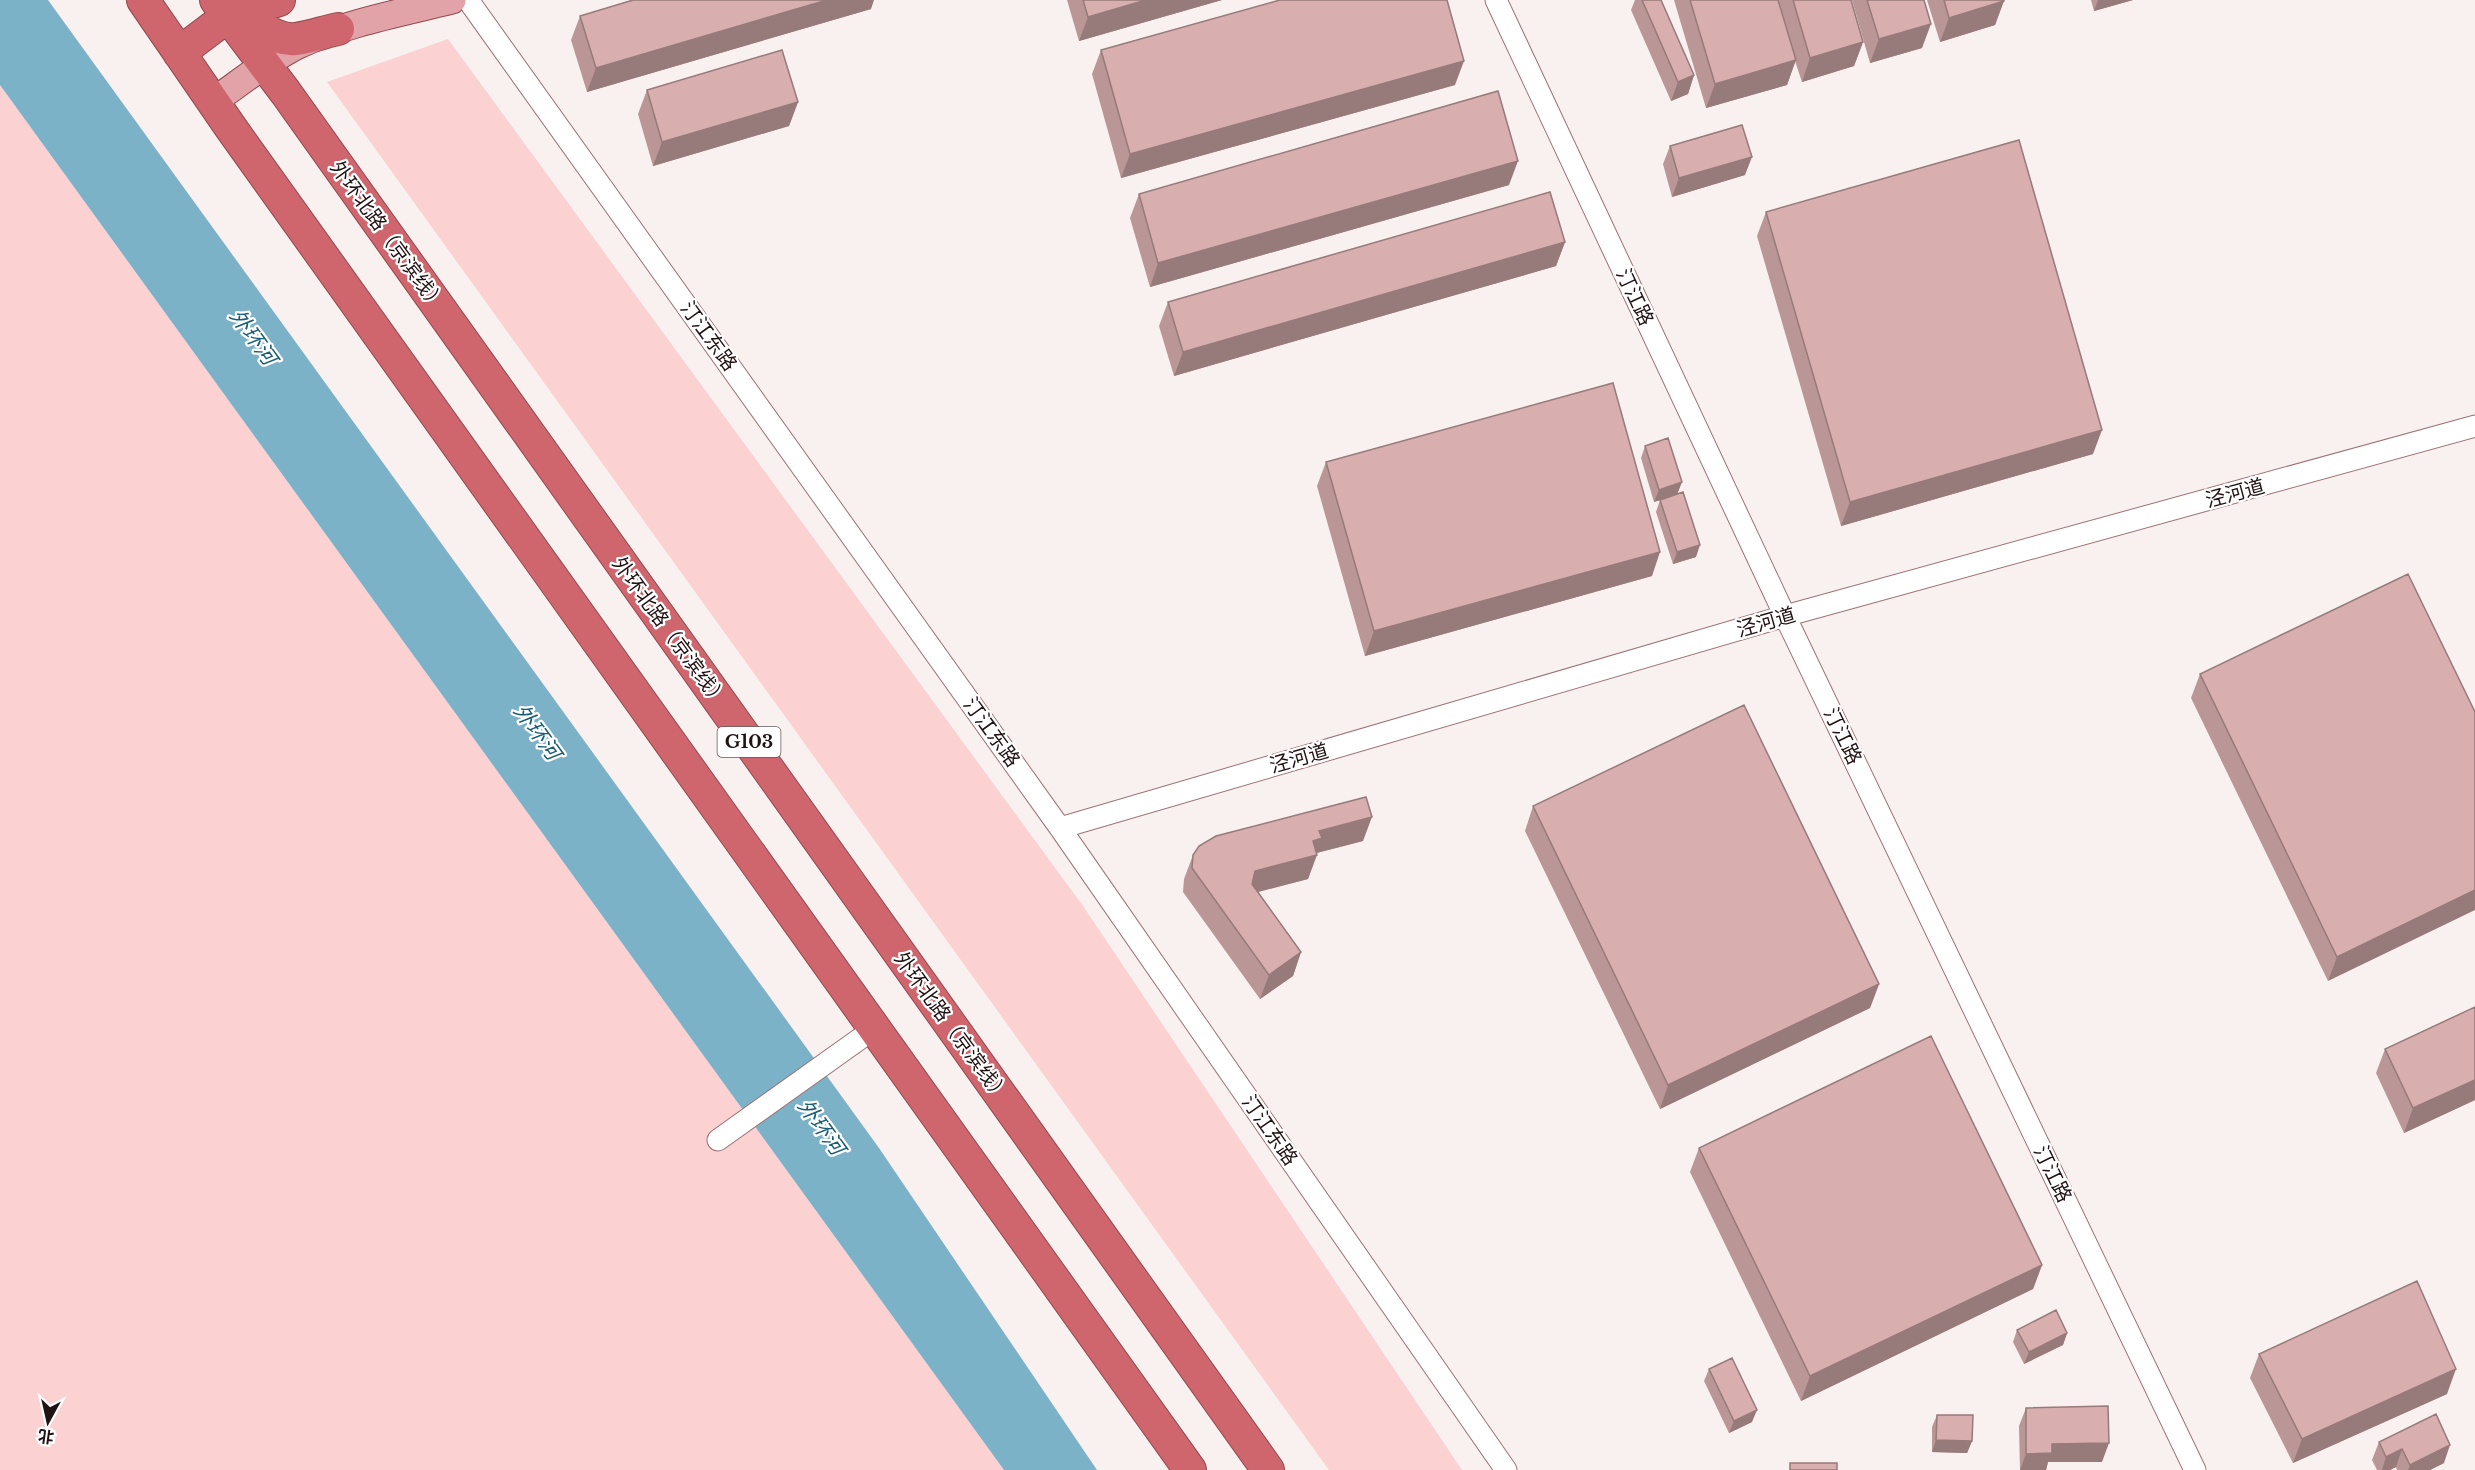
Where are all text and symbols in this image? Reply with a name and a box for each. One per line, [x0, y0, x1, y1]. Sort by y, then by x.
street label: 外环北路（京滨线） [325, 156, 451, 316]
street label: 汀江路 [1611, 265, 1659, 329]
street label: 汀江东路 [676, 297, 742, 375]
water label: 外环河 [224, 304, 284, 373]
street label: 泾河道 [2203, 474, 2267, 512]
street label: 外环北路（京滨线） [607, 552, 733, 712]
street label: 泾河道 [1734, 602, 1798, 642]
street label: 汀江东路 [959, 693, 1025, 771]
water label: 外环河 [508, 699, 568, 768]
street label: 汀江路 [1819, 704, 1867, 768]
road number: G103 [718, 727, 780, 757]
street label: 泾河道 [1267, 738, 1331, 778]
street label: 外环北路（京滨线） [889, 947, 1015, 1107]
street label: 汀江东路 [1237, 1090, 1303, 1170]
water label: 外环河 [792, 1094, 852, 1163]
street label: 汀江路 [2029, 1142, 2077, 1206]
north arrow [18, 1392, 78, 1452]
text: 北 [37, 1426, 55, 1448]

